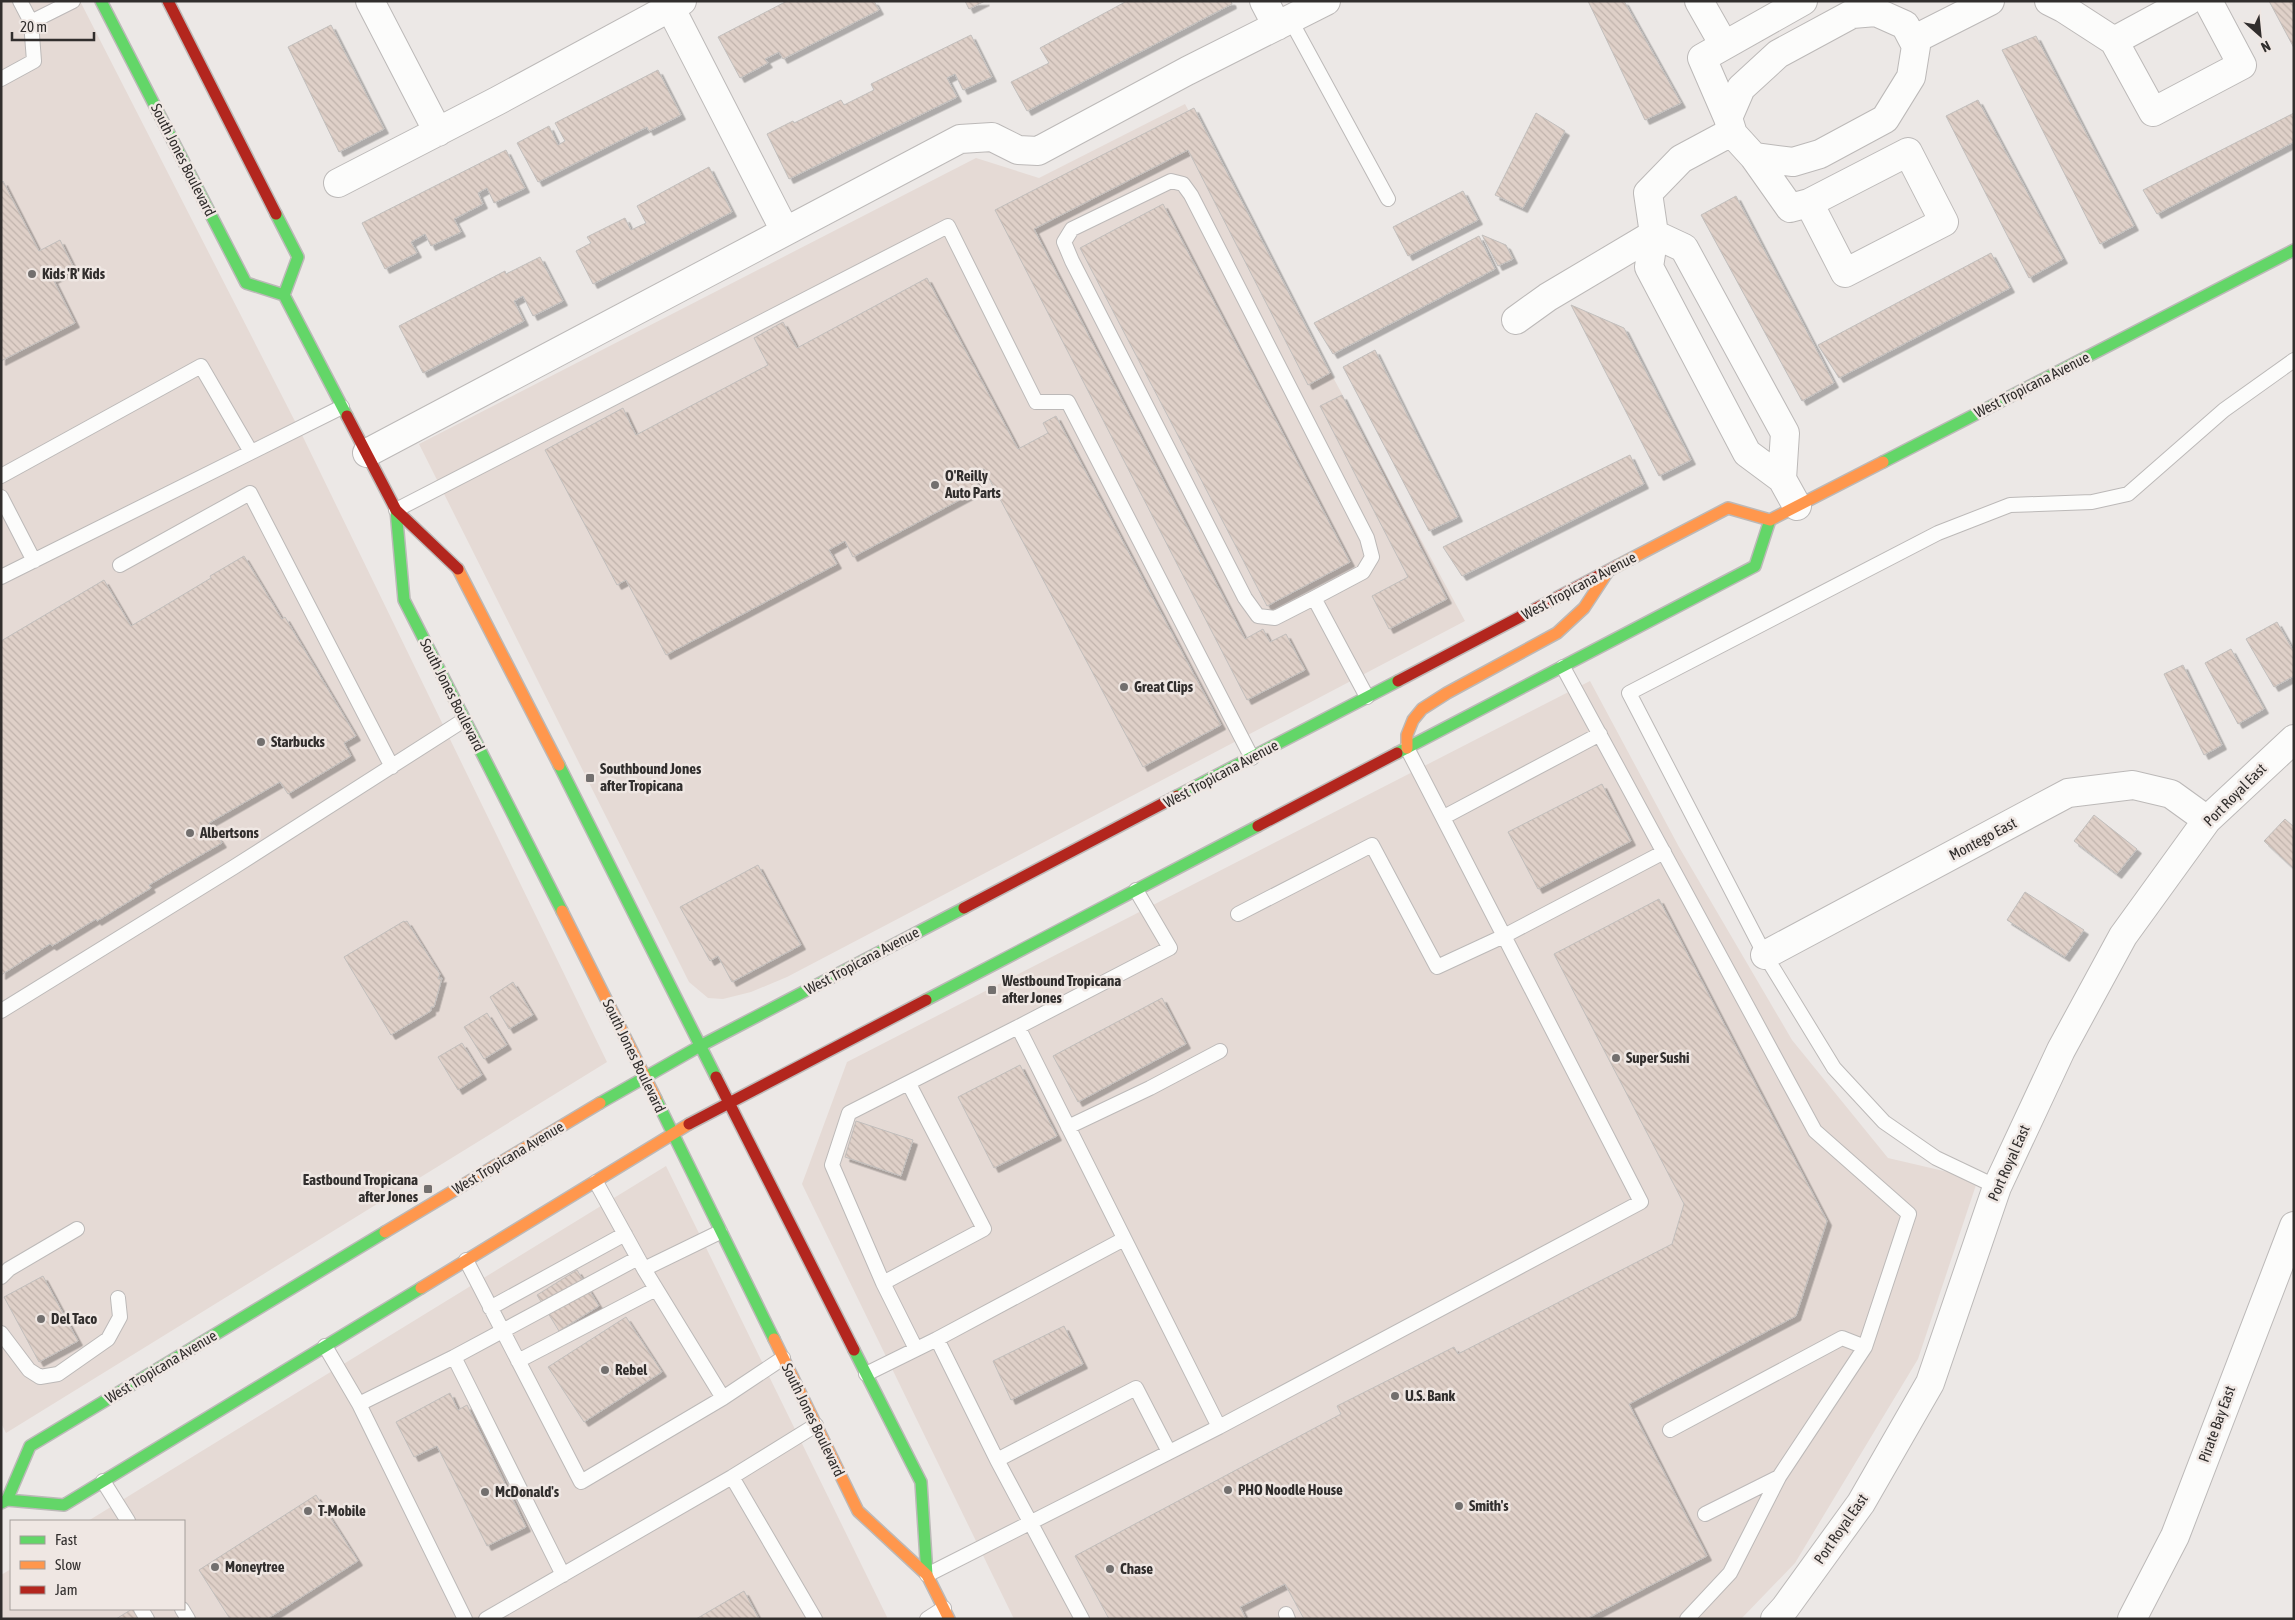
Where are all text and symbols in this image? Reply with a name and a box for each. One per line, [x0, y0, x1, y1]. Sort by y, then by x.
scale bar [12, 10, 95, 42]
north arrow [2235, 10, 2285, 60]
text: 20 m [20, 18, 47, 35]
text: N [2259, 38, 2273, 56]
street label: South Jones Boulevard [148, 101, 219, 219]
place label: Kids 'R' Kids [42, 265, 106, 282]
marker: Kids 'R' Kids [26, 268, 38, 280]
street label: West Tropicana Avenue [1971, 348, 2092, 421]
place label: O'Reilly Auto Parts [944, 467, 1001, 501]
marker: O'Reilly Auto Parts [929, 479, 941, 491]
street label: West Tropicana Avenue [1519, 548, 1639, 623]
street label: South Jones Boulevard [417, 636, 488, 754]
place label: Great Clips [1134, 678, 1194, 695]
marker: Great Clips [1118, 681, 1130, 693]
place label: Starbucks [271, 733, 326, 750]
marker: Starbucks [255, 736, 267, 748]
street label: West Tropicana Avenue [1161, 736, 1281, 811]
place label: Southbound Jones after Tropicana [600, 760, 702, 794]
street label: Port Royal East [2200, 760, 2269, 829]
marker: Southbound Jones after Tropicana [584, 772, 596, 784]
street label: Montego East [1946, 814, 2019, 863]
place label: Albertsons [199, 824, 259, 841]
marker: Albertsons [184, 827, 196, 839]
street label: West Tropicana Avenue [802, 923, 922, 998]
place label: Westbound Tropicana after Jones [1001, 972, 1121, 1006]
marker: Westbound Tropicana after Jones [986, 984, 998, 996]
street label: South Jones Boulevard [600, 996, 669, 1115]
place label: Super Sushi [1626, 1049, 1690, 1066]
marker: Super Sushi [1610, 1052, 1622, 1064]
street label: West Tropicana Avenue [449, 1117, 567, 1198]
street label: Port Royal East [1984, 1122, 2033, 1203]
place label: Eastbound Tropicana after Jones [303, 1171, 419, 1205]
marker: Eastbound Tropicana after Jones [422, 1183, 434, 1195]
place label: Del Taco [51, 1310, 97, 1327]
marker: Del Taco [35, 1313, 47, 1325]
street label: West Tropicana Avenue [102, 1326, 220, 1407]
street label: South Jones Boulevard [779, 1360, 848, 1479]
place label: Rebel [615, 1361, 648, 1378]
marker: Rebel [599, 1364, 611, 1376]
street label: Pirate Bay East [2195, 1383, 2238, 1464]
place label: U.S. Bank [1405, 1387, 1456, 1404]
marker: U.S. Bank [1389, 1390, 1401, 1402]
place label: PHO Noodle House [1238, 1481, 1343, 1498]
place label: McDonald's [495, 1483, 560, 1500]
marker: PHO Noodle House [1222, 1484, 1234, 1496]
marker: McDonald's [479, 1486, 491, 1498]
street label: Port Royal East [1810, 1491, 1871, 1567]
place label: Smith's [1469, 1497, 1509, 1514]
marker: Smith's [1453, 1500, 1465, 1512]
place label: T-Mobile [318, 1502, 366, 1519]
marker: T-Mobile [302, 1505, 314, 1517]
legend [10, 1520, 185, 1610]
text: Fast [55, 1531, 77, 1548]
text: Slow [55, 1556, 81, 1573]
place label: Moneytree [225, 1558, 285, 1575]
place label: Chase [1120, 1560, 1153, 1577]
marker: Moneytree [209, 1561, 221, 1573]
marker: Chase [1104, 1563, 1116, 1575]
text: Jam [55, 1581, 78, 1598]

